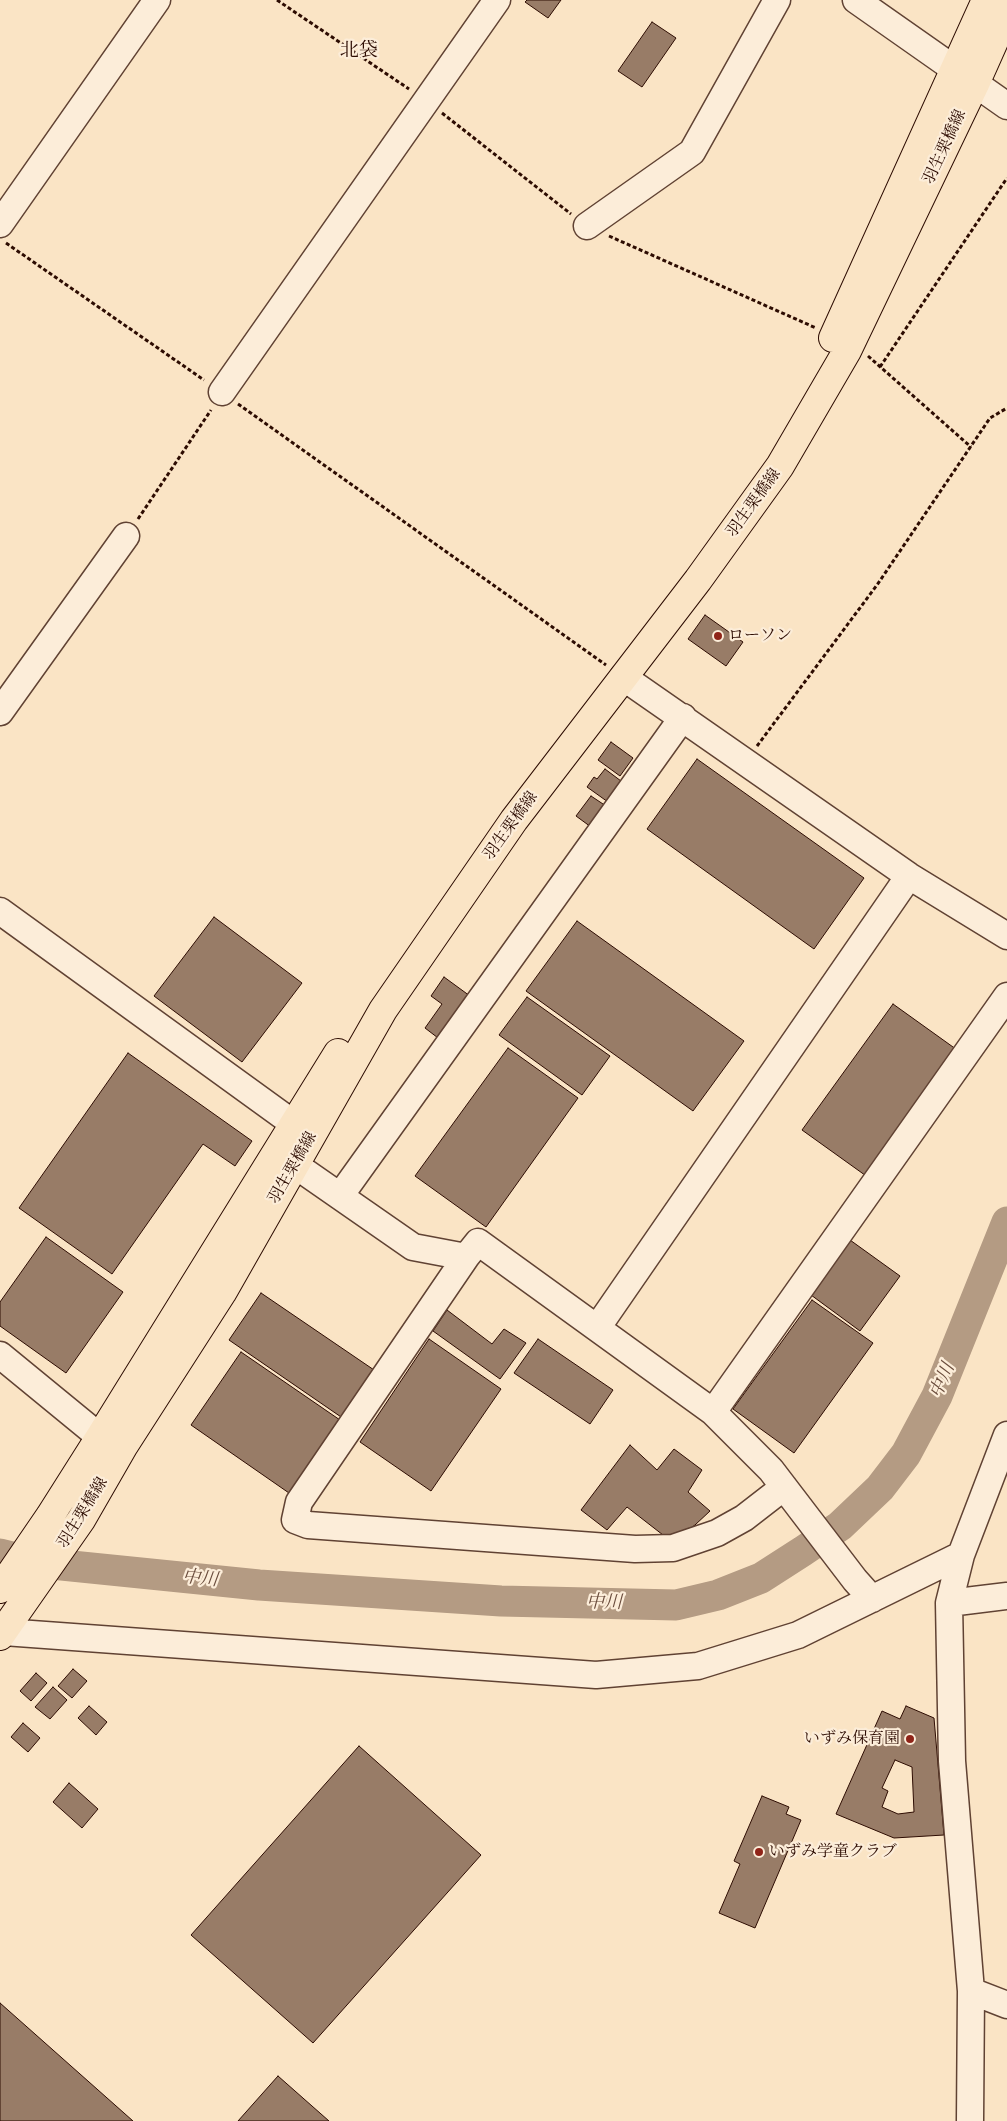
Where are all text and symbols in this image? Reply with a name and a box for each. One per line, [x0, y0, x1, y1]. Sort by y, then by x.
district label: 北袋 [340, 40, 378, 62]
street label: 羽生栗橋線 [919, 107, 971, 187]
street label: 羽生栗橋線 [723, 465, 785, 541]
place label: ローソン [728, 626, 792, 646]
marker: ローソン [712, 630, 724, 642]
street label: 羽生栗橋線 [480, 788, 542, 864]
street label: 羽生栗橋線 [265, 1129, 321, 1207]
water label: 中川 [926, 1360, 960, 1402]
street label: 羽生栗橋線 [54, 1474, 112, 1552]
water label: 中川 [181, 1566, 219, 1592]
water label: 中川 [586, 1592, 622, 1614]
place label: いずみ保育園 [804, 1729, 900, 1749]
marker: いずみ保育園 [904, 1733, 916, 1745]
place label: いずみ学童クラブ [769, 1842, 897, 1862]
marker: いずみ学童クラブ [753, 1846, 765, 1858]

